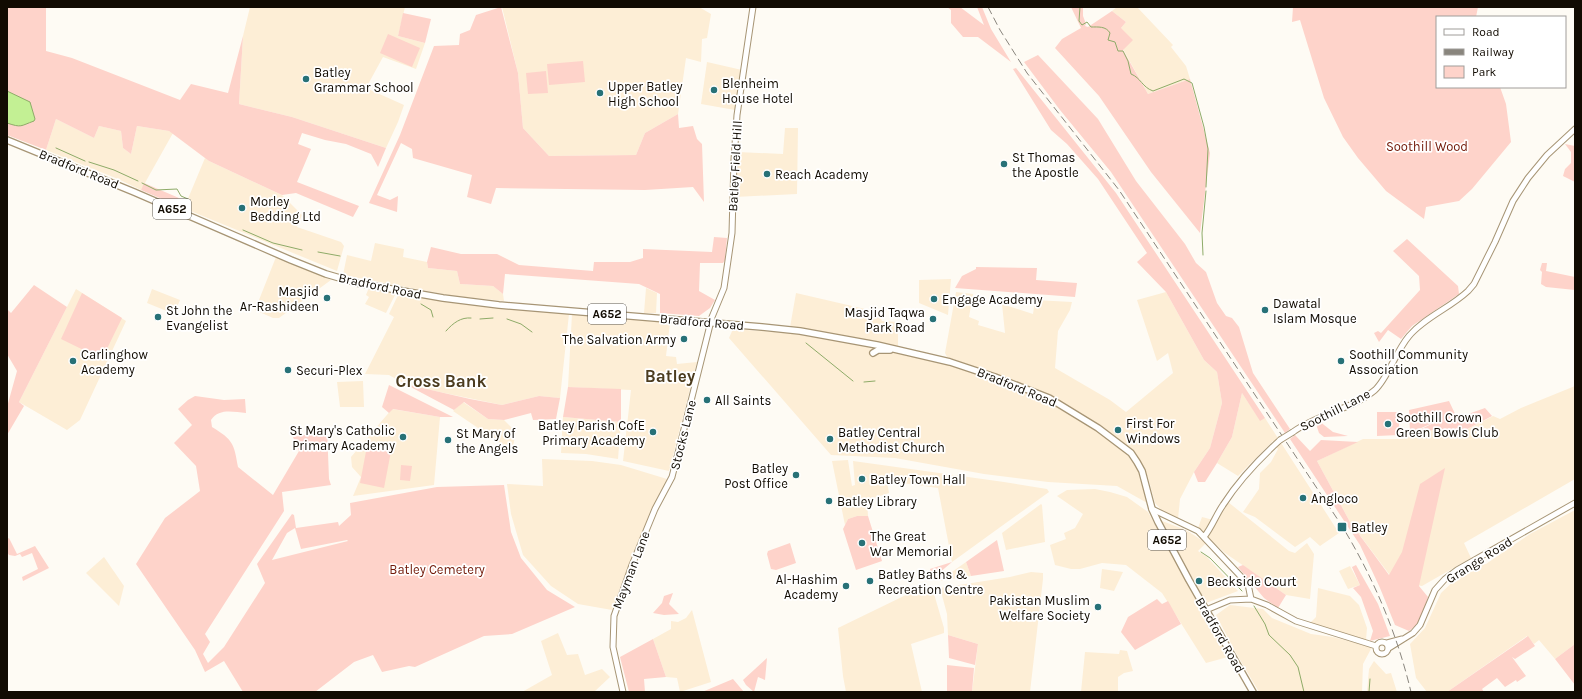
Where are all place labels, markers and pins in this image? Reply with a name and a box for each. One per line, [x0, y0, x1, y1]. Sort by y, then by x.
place label: Batley Grammar School [314, 65, 414, 95]
marker: Batley Grammar School [301, 74, 311, 84]
place label: Blenheim House Hotel [722, 76, 793, 106]
place label: Upper Batley High School [608, 79, 683, 109]
marker: Blenheim House Hotel [709, 85, 719, 95]
marker: Upper Batley High School [595, 88, 605, 98]
place label: St Thomas the Apostle [1012, 150, 1079, 180]
marker: St Thomas the Apostle [999, 159, 1009, 169]
place label: Reach Academy [775, 167, 868, 182]
marker: Reach Academy [762, 169, 772, 179]
place label: Morley Bedding Ltd [250, 194, 321, 224]
marker: Morley Bedding Ltd [237, 203, 247, 213]
place label: Masjid Ar-Rashideen [240, 284, 319, 314]
place label: Engage Academy [942, 292, 1043, 307]
marker: Masjid Ar-Rashideen [322, 293, 332, 303]
marker: Engage Academy [929, 294, 939, 304]
place label: Dawatal Islam Mosque [1273, 296, 1357, 327]
place label: St John the Evangelist [166, 303, 233, 333]
place label: Masjid Taqwa Park Road [845, 305, 925, 335]
marker: Dawatal Islam Mosque [1260, 305, 1270, 315]
marker: St John the Evangelist [153, 312, 163, 322]
marker: Masjid Taqwa Park Road [928, 314, 938, 324]
place label: The Salvation Army [562, 332, 676, 347]
marker: The Salvation Army [679, 334, 689, 344]
place label: Carlinghow Academy [81, 347, 148, 377]
place label: Soothill Community Association [1349, 347, 1468, 377]
marker: Carlinghow Academy [68, 356, 78, 366]
marker: Soothill Community Association [1336, 356, 1346, 366]
place label: Securi-Plex [296, 363, 363, 378]
marker: Securi-Plex [283, 365, 293, 375]
place label: All Saints [715, 393, 771, 408]
marker: All Saints [702, 395, 712, 405]
place label: Soothill Crown Green Bowls Club [1396, 410, 1499, 440]
place label: First For Windows [1126, 416, 1181, 446]
place label: Batley Parish CofE Primary Academy [538, 418, 645, 448]
marker: Soothill Crown Green Bowls Club [1383, 419, 1393, 429]
place label: St Mary's Catholic Primary Academy [289, 423, 395, 453]
place label: Batley Central Methodist Church [838, 425, 945, 455]
marker: First For Windows [1113, 425, 1123, 435]
place label: St Mary of the Angels [456, 426, 518, 456]
marker: Batley Parish CofE Primary Academy [648, 427, 658, 437]
marker: St Mary's Catholic Primary Academy [398, 432, 408, 442]
marker: Batley Central Methodist Church [825, 434, 835, 444]
marker: St Mary of the Angels [443, 435, 453, 445]
place label: Batley Post Office [724, 461, 788, 491]
marker: Batley Post Office [791, 470, 801, 480]
place label: Batley Town Hall [870, 472, 966, 487]
marker: Batley Town Hall [857, 474, 867, 484]
place label: Angloco [1311, 491, 1358, 506]
marker: Angloco [1298, 493, 1308, 503]
place label: Batley Library [837, 494, 917, 509]
marker: Batley Library [824, 496, 834, 506]
place label: Batley [1351, 520, 1388, 535]
marker: Batley [1336, 521, 1348, 533]
place label: The Great War Memorial [870, 529, 952, 559]
marker: The Great War Memorial [857, 538, 867, 548]
place label: Batley Baths & Recreation Centre [878, 567, 984, 597]
place label: Al-Hashim Academy [776, 572, 838, 602]
place label: Beckside Court [1207, 574, 1297, 589]
marker: Batley Baths & Recreation Centre [865, 576, 875, 586]
marker: Beckside Court [1194, 576, 1204, 586]
marker: Al-Hashim Academy [841, 581, 851, 591]
place label: Pakistan Muslim Welfare Society [989, 593, 1090, 623]
marker: Pakistan Muslim Welfare Society [1093, 602, 1103, 612]

